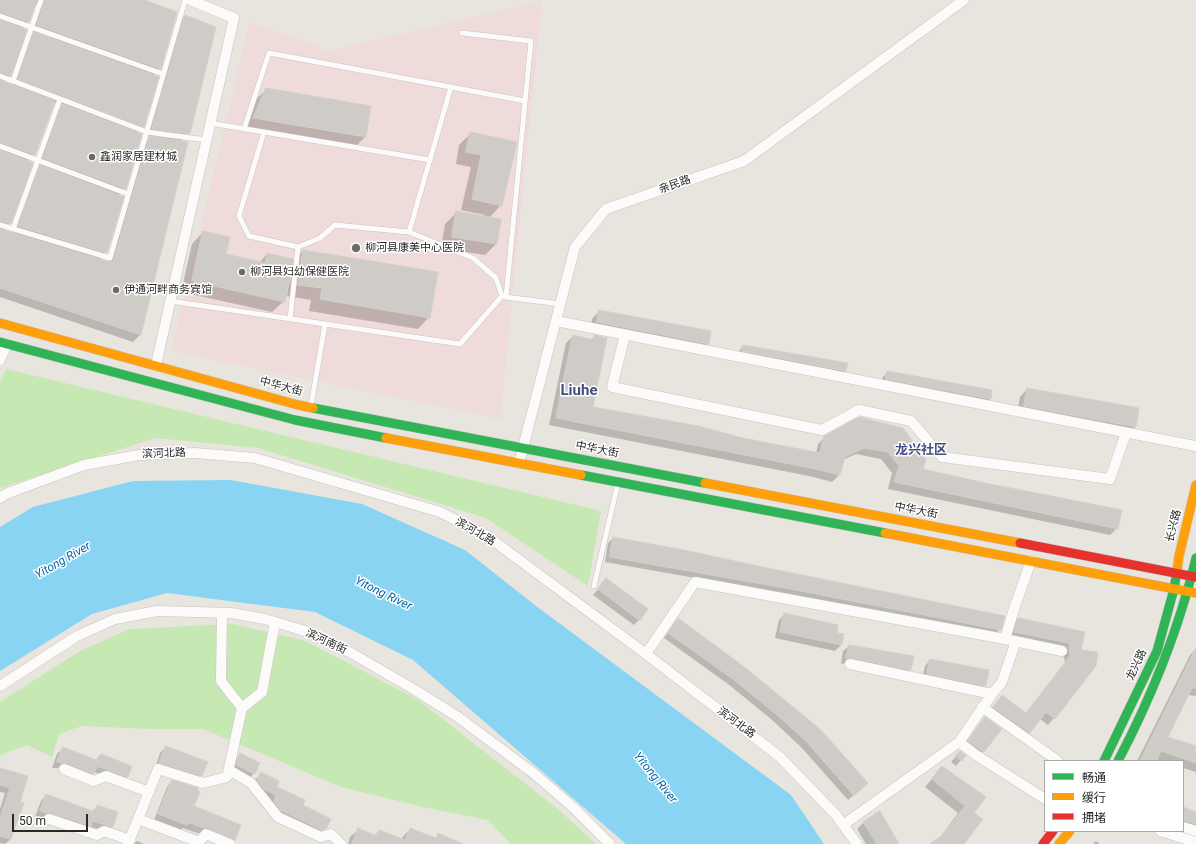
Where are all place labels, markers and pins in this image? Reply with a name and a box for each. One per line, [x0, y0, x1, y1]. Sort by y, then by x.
place label: 鑫润家居建材城 [100, 150, 177, 164]
marker: 鑫润家居建材城 [87, 152, 97, 162]
place label: 柳河县康美中心医院 [365, 241, 464, 255]
marker: 柳河县康美中心医院 [350, 242, 362, 254]
place label: 柳河县妇幼保健医院 [250, 265, 349, 279]
marker: 柳河县妇幼保健医院 [237, 267, 247, 277]
place label: 伊通河畔商务宾馆 [124, 283, 212, 297]
marker: 伊通河畔商务宾馆 [111, 285, 121, 295]

